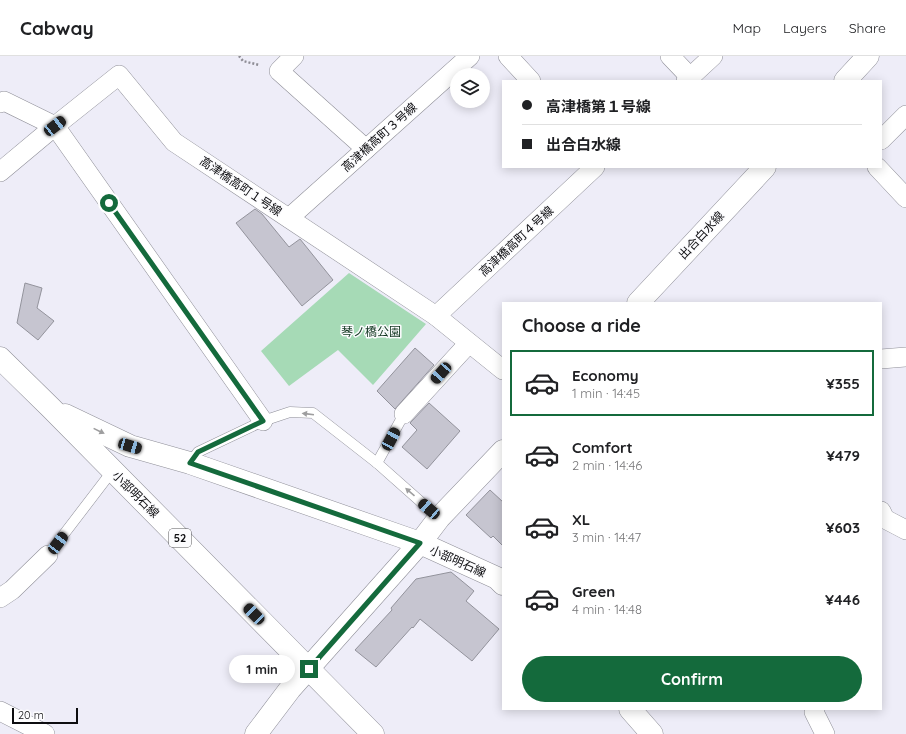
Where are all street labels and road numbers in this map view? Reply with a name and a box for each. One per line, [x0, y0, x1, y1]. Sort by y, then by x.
street label: 高津橋高町３号線 [338, 99, 420, 175]
street label: 高津橋高町１号線 [197, 153, 285, 219]
street label: 高津橋高町４号線 [476, 203, 556, 279]
street label: 出合白水線 [675, 208, 727, 262]
street label: 小部明石線 [109, 467, 163, 521]
road number: 52 [169, 529, 191, 547]
street label: 小部明石線 [428, 542, 488, 580]

